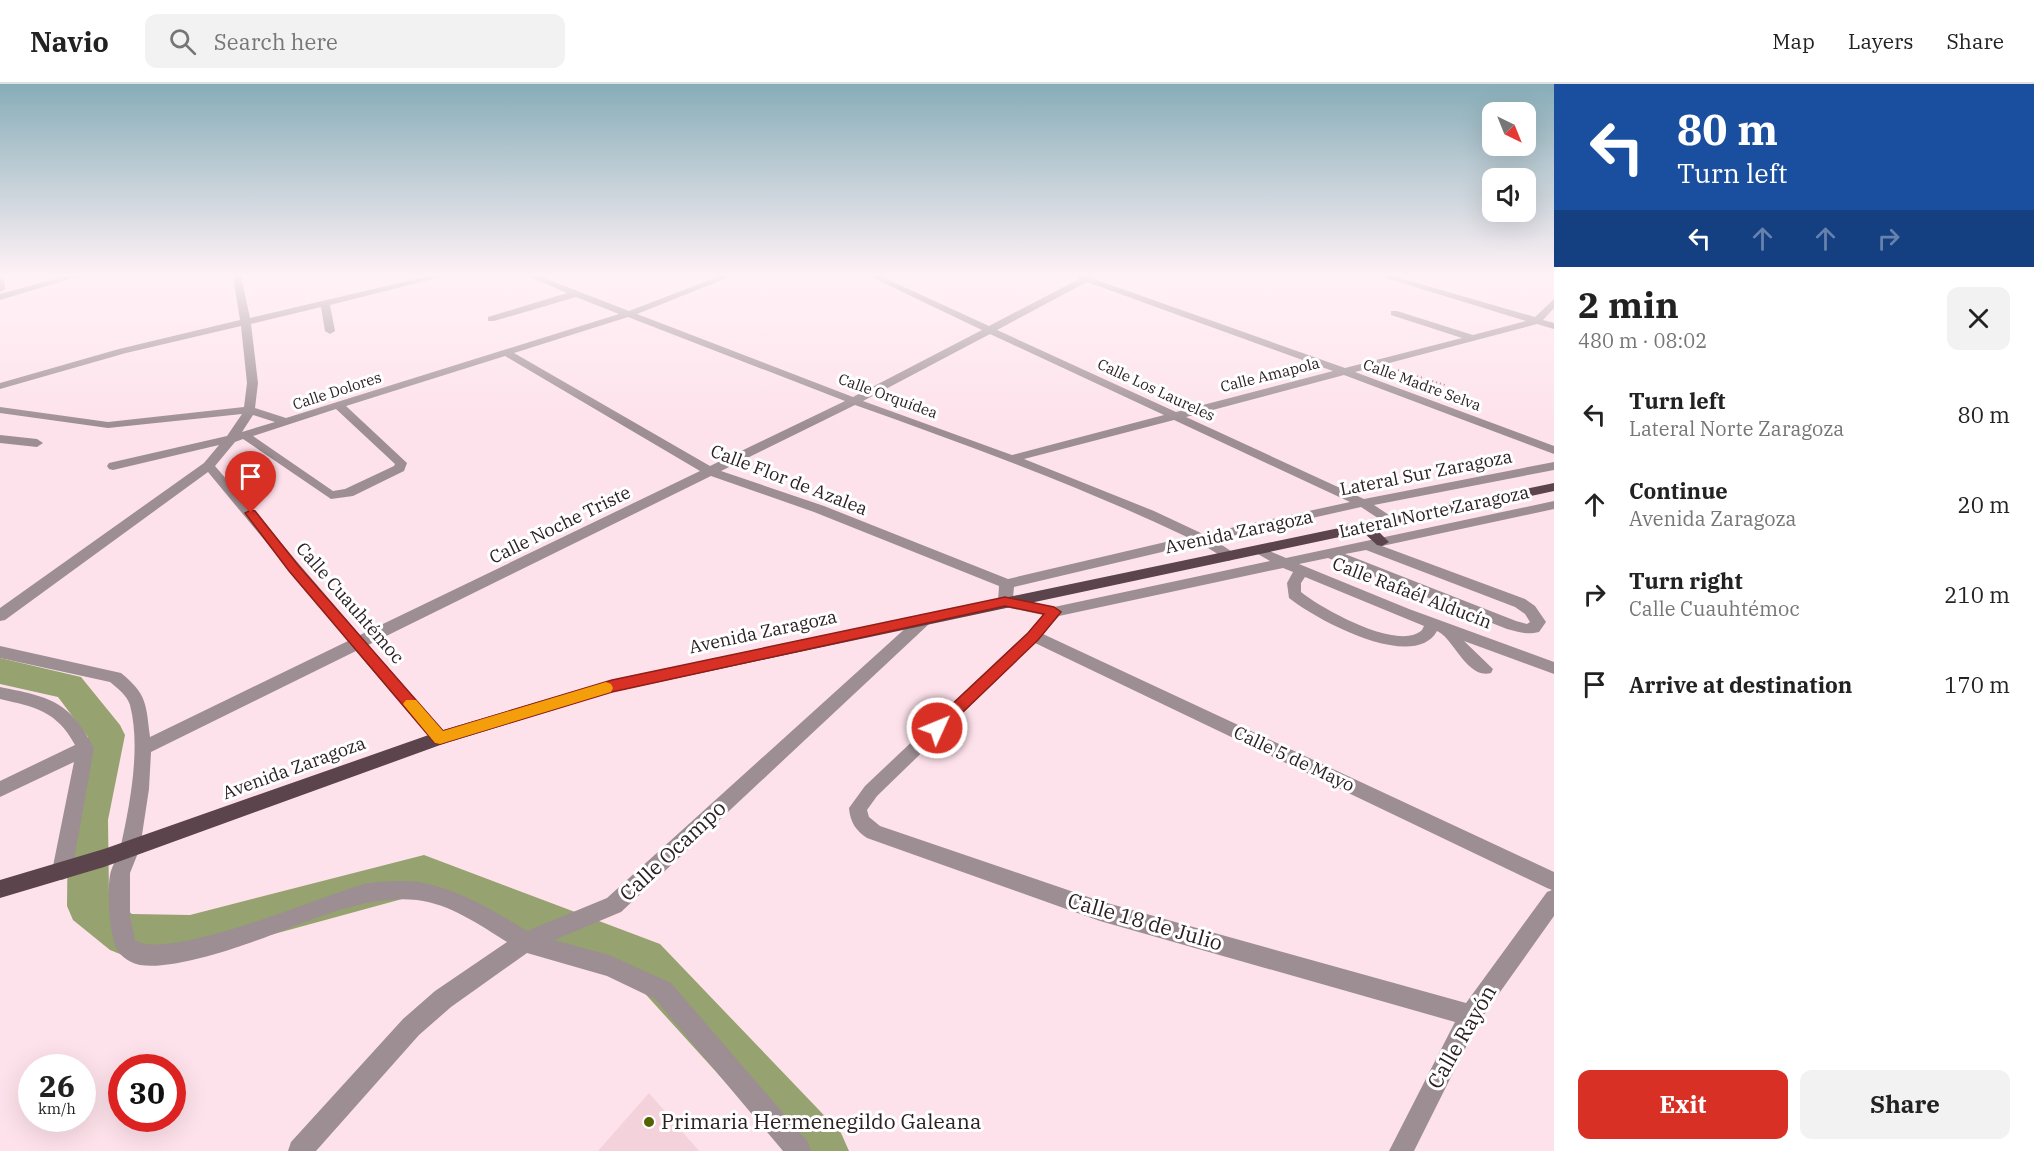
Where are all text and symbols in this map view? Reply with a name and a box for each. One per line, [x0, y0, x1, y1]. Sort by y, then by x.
search box [145, 14, 565, 68]
text: Navio [30, 23, 109, 60]
icon: search [166, 25, 199, 58]
text: Search here [214, 27, 338, 56]
text: Map [1772, 27, 1815, 55]
text: Layers [1848, 27, 1914, 55]
text: Share [1947, 27, 2004, 55]
north arrow [1482, 102, 1536, 156]
map controls [1482, 102, 1536, 222]
text: 80 m [1677, 102, 1778, 157]
icon: left [1578, 108, 1656, 186]
text: Turn left [1677, 155, 1788, 190]
button: sound [1482, 168, 1536, 222]
icon: left [1683, 222, 1716, 255]
icon: ahead [1746, 222, 1779, 255]
icon: ahead [1809, 222, 1842, 255]
icon: right [1872, 222, 1905, 255]
text: 2 min [1578, 281, 1679, 328]
button: close [1947, 287, 2010, 350]
text: 480 m · 08:02 [1578, 327, 1707, 354]
street label: Calle Amapola [1218, 353, 1321, 396]
street label: Calle Los Laureles [1094, 354, 1218, 425]
street label: Calle Madre Selva [1361, 354, 1484, 415]
street label: Calle Dolores [290, 367, 384, 414]
street label: Calle Orquídea [836, 369, 940, 422]
text: Turn left [1629, 386, 1725, 415]
icon: left [1578, 398, 1611, 431]
text: 80 m [1958, 400, 2010, 429]
text: Lateral Norte Zaragoza [1629, 415, 1844, 442]
street label: Calle Flor de Azalea [707, 439, 871, 520]
street label: Lateral Sur Zaragoza [1338, 444, 1514, 501]
pin [225, 451, 276, 513]
icon: arrive [234, 460, 267, 493]
text: Continue [1629, 476, 1728, 505]
street label: Calle Noche Triste [485, 480, 634, 569]
street label: Lateral Norte Zaragoza [1337, 480, 1531, 543]
icon: ahead [1578, 488, 1611, 521]
text: 20 m [1958, 490, 2010, 519]
street label: Avenida Zaragoza [1163, 505, 1315, 558]
text: Avenida Zaragoza [1629, 505, 1796, 532]
street label: Calle Cuauhtémoc [291, 537, 409, 668]
street label: Calle Rafaél Alducín [1329, 551, 1495, 634]
text: Turn right [1629, 566, 1743, 595]
icon: right [1578, 578, 1611, 611]
text: 210 m [1944, 580, 2010, 609]
text: Calle Cuauhtémoc [1629, 595, 1800, 622]
street label: Avenida Zaragoza [687, 605, 839, 658]
icon: arrive [1578, 668, 1611, 701]
text: Arrive at destination [1629, 670, 1852, 699]
text: 170 m [1944, 670, 2010, 699]
position arrow [905, 696, 969, 760]
street label: Calle 5 de Mayo [1230, 721, 1358, 797]
street label: Avenida Zaragoza [219, 731, 369, 804]
street label: Calle Ocampo [613, 794, 732, 907]
street label: Calle 18 de Julio [1065, 886, 1226, 957]
street label: Calle Rayón [1420, 980, 1502, 1093]
speed limit sign: 30 [108, 1054, 186, 1132]
text: 26 [39, 1066, 75, 1105]
button: Exit [1578, 1070, 1788, 1139]
button: Share [1800, 1070, 2010, 1139]
text: km/h [38, 1099, 76, 1118]
place label: Primaria Hermenegildo Galeana [661, 1107, 981, 1135]
marker: Primaria Hermenegildo Galeana [642, 1115, 656, 1129]

